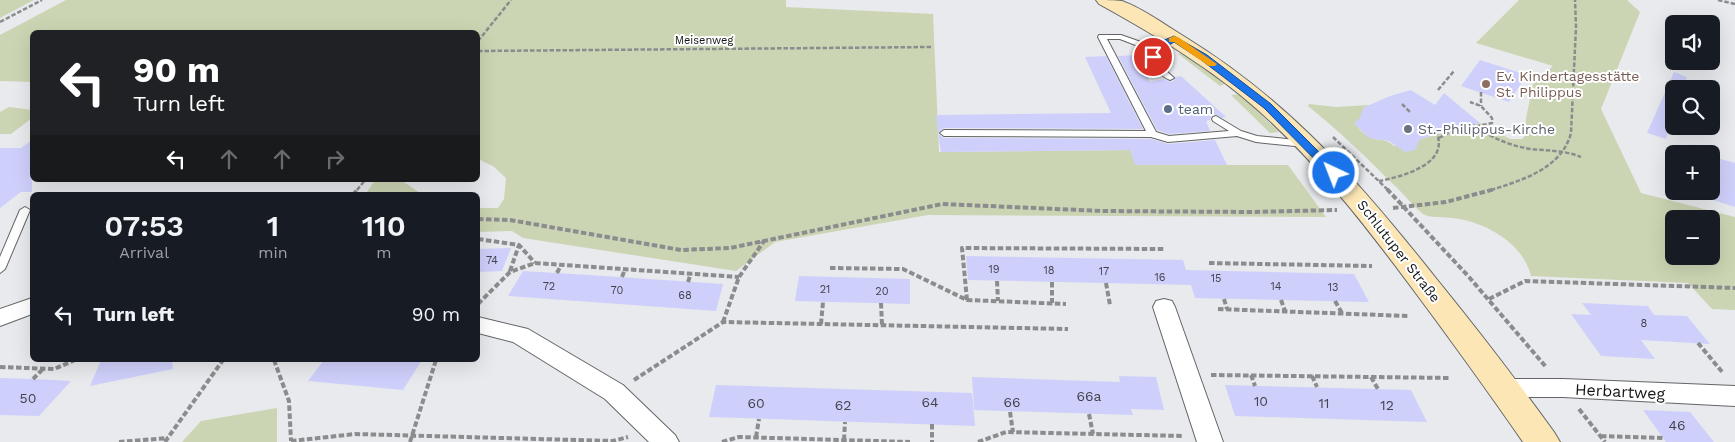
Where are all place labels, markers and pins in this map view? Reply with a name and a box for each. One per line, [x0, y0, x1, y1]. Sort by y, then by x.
pin [1132, 36, 1174, 78]
place label: Ev. Kindertagesstätte St. Philippus [1496, 68, 1639, 100]
marker: Ev. Kindertagesstätte St. Philippus [1480, 78, 1492, 90]
place label: team [1178, 101, 1213, 117]
marker: team [1162, 103, 1174, 115]
place label: St.-Philippus-Kirche [1418, 121, 1555, 137]
marker: St.-Philippus-Kirche [1402, 123, 1414, 135]

